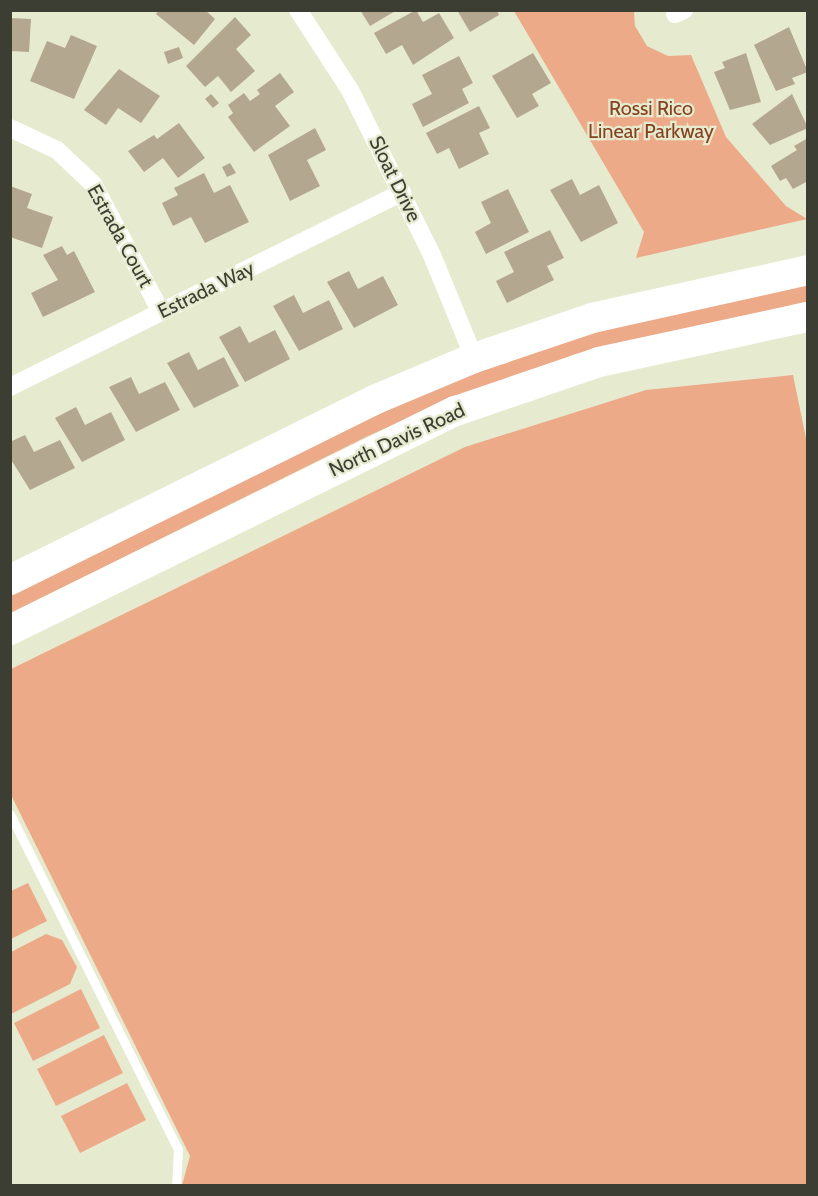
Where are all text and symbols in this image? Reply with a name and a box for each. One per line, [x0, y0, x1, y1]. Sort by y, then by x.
park label: Rossi Rico Linear Parkway [588, 96, 714, 143]
street label: Sloat Drive [364, 132, 426, 226]
street label: Estrada Court [82, 181, 158, 291]
street label: Estrada Way [154, 256, 258, 324]
street label: North Davis Road [325, 398, 469, 482]

